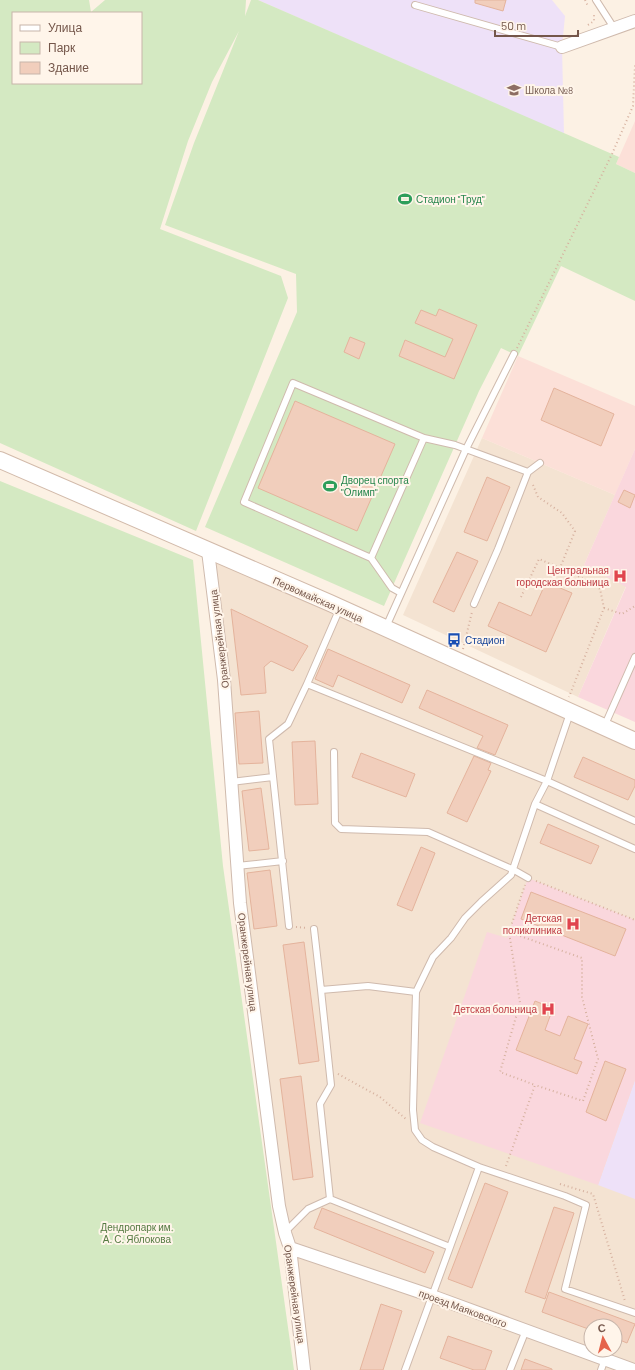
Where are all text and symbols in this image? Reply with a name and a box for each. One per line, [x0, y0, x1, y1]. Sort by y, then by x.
legend [12, 12, 142, 84]
scale bar [495, 12, 578, 38]
text: 50 m [501, 18, 526, 32]
text: Улица [48, 20, 82, 35]
text: Парк [48, 40, 76, 55]
text: Здание [48, 60, 89, 75]
school or university icon: Школа №8 [506, 82, 522, 98]
place label: Школа №8 [525, 84, 573, 96]
sports icon: Стадион "Труд" [397, 191, 413, 207]
place label: Стадион "Труд" [416, 193, 485, 205]
place label: Дворец спорта "Олимп" [341, 474, 409, 498]
sports icon: Дворец спорта "Олимп" [322, 478, 338, 494]
place label: Центральная городская больница [516, 564, 609, 588]
hospital icon: Центральная городская больница [612, 568, 628, 584]
street label: Первомайская улица [271, 574, 365, 624]
street label: Оранжерейная улица [207, 589, 231, 689]
bus stop icon: Стадион [446, 632, 462, 648]
place label: Стадион [465, 634, 505, 646]
street label: Оранжерейная улица [236, 912, 260, 1012]
place label: Детская поликлиника [503, 912, 562, 936]
hospital icon: Детская поликлиника [565, 916, 581, 932]
hospital icon: Детская больница [540, 1001, 556, 1017]
place label: Детская больница [453, 1003, 537, 1015]
park label: Дендропарк им. А. С. Яблокова [101, 1221, 173, 1245]
street label: Оранжерейная улица [282, 1244, 308, 1344]
street label: проезд Маяковского [417, 1286, 509, 1330]
north arrow [583, 1318, 623, 1358]
text: С [597, 1321, 607, 1335]

